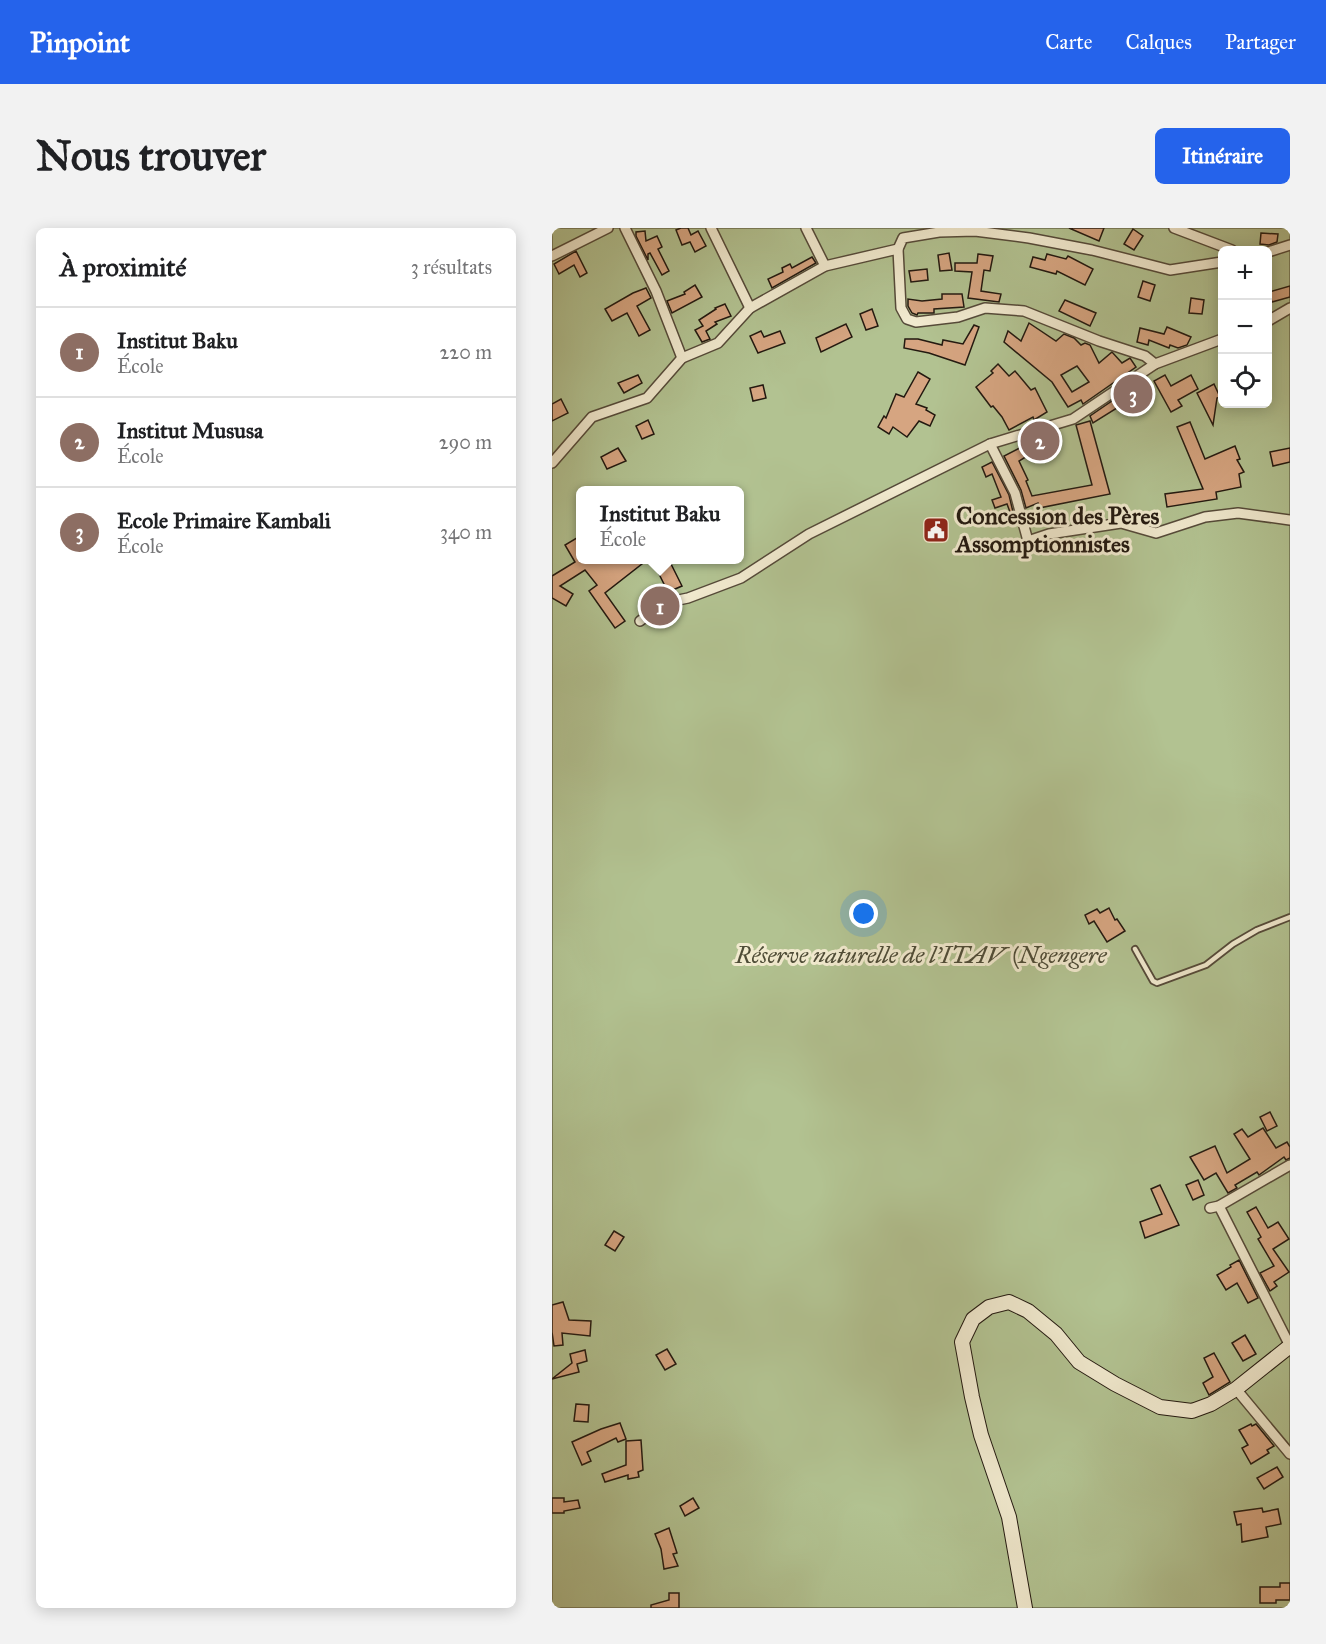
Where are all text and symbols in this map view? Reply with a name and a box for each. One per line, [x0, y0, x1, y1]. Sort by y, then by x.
text: Pinpoint [30, 25, 130, 60]
text: Carte [1045, 29, 1092, 55]
text: Calques [1125, 29, 1192, 55]
text: Partager [1225, 29, 1296, 55]
button: Itinéraire [1155, 128, 1290, 184]
text: Nous trouver [36, 130, 266, 182]
map controls [1218, 246, 1272, 408]
button: + [1218, 246, 1272, 300]
text: À proximité [60, 251, 186, 283]
text: 3 résultats [411, 255, 492, 279]
button: − [1218, 300, 1272, 354]
text: Institut Baku [117, 327, 238, 354]
text: 1 [76, 340, 83, 364]
text: 220 m [440, 340, 492, 364]
text: École [117, 354, 164, 378]
button: locate [1218, 354, 1272, 408]
pin: 3 [1114, 372, 1152, 416]
text: Institut Mususa [117, 417, 263, 444]
pin: 2 [1020, 418, 1060, 464]
text: 2 [75, 430, 84, 454]
text: 290 m [439, 430, 492, 454]
text: École [117, 444, 164, 468]
popup [576, 486, 744, 564]
text: Institut Baku [600, 500, 720, 527]
place label: Concession des Pères Assomptionnistes [954, 501, 1159, 559]
text: Ecole Primaire Kambali [117, 507, 331, 534]
public building icon: Concession des Pères Assomptionnistes [921, 515, 951, 545]
text: 3 [76, 520, 84, 544]
text: 340 m [440, 520, 492, 544]
text: École [600, 527, 646, 551]
text: École [117, 534, 164, 558]
pin: 1 [640, 584, 680, 628]
your location [849, 899, 878, 928]
park label: Réserve naturelle de l'ITAV (Ngengere [734, 940, 1108, 970]

